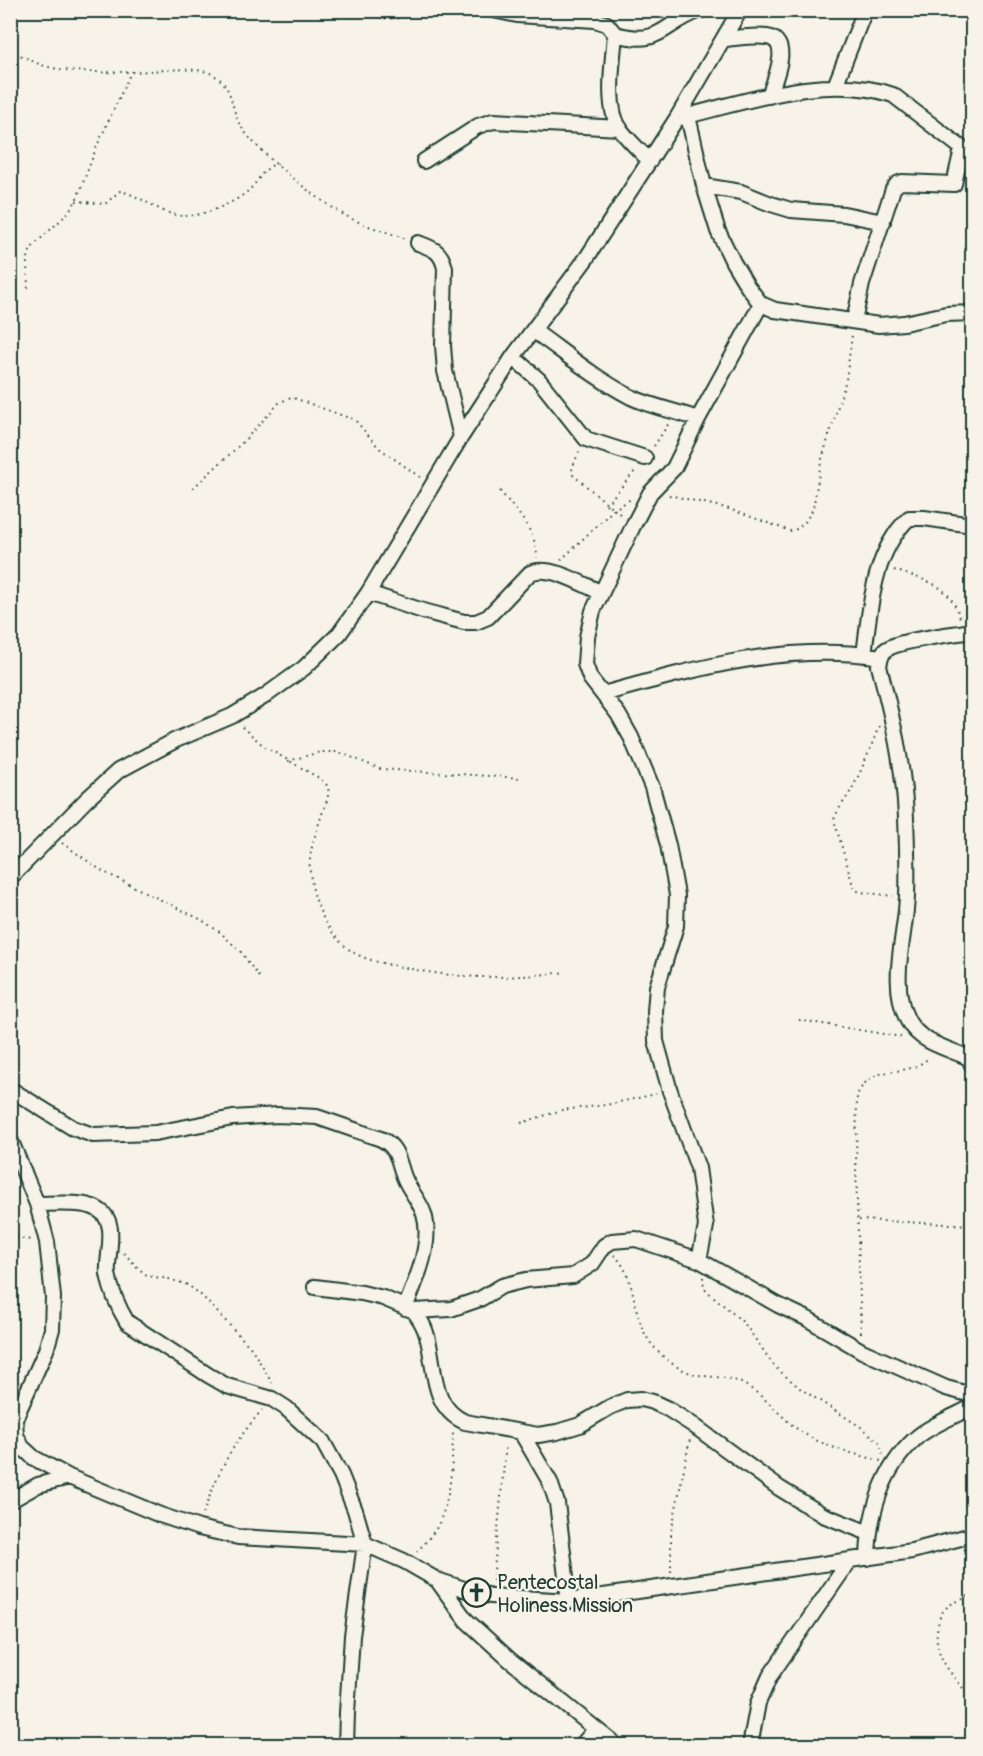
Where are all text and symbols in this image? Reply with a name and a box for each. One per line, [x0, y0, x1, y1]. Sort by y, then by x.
place label: Pentecostal Holiness Mission [497, 1570, 633, 1618]
church icon: Pentecostal Holiness Mission [460, 1577, 492, 1609]

